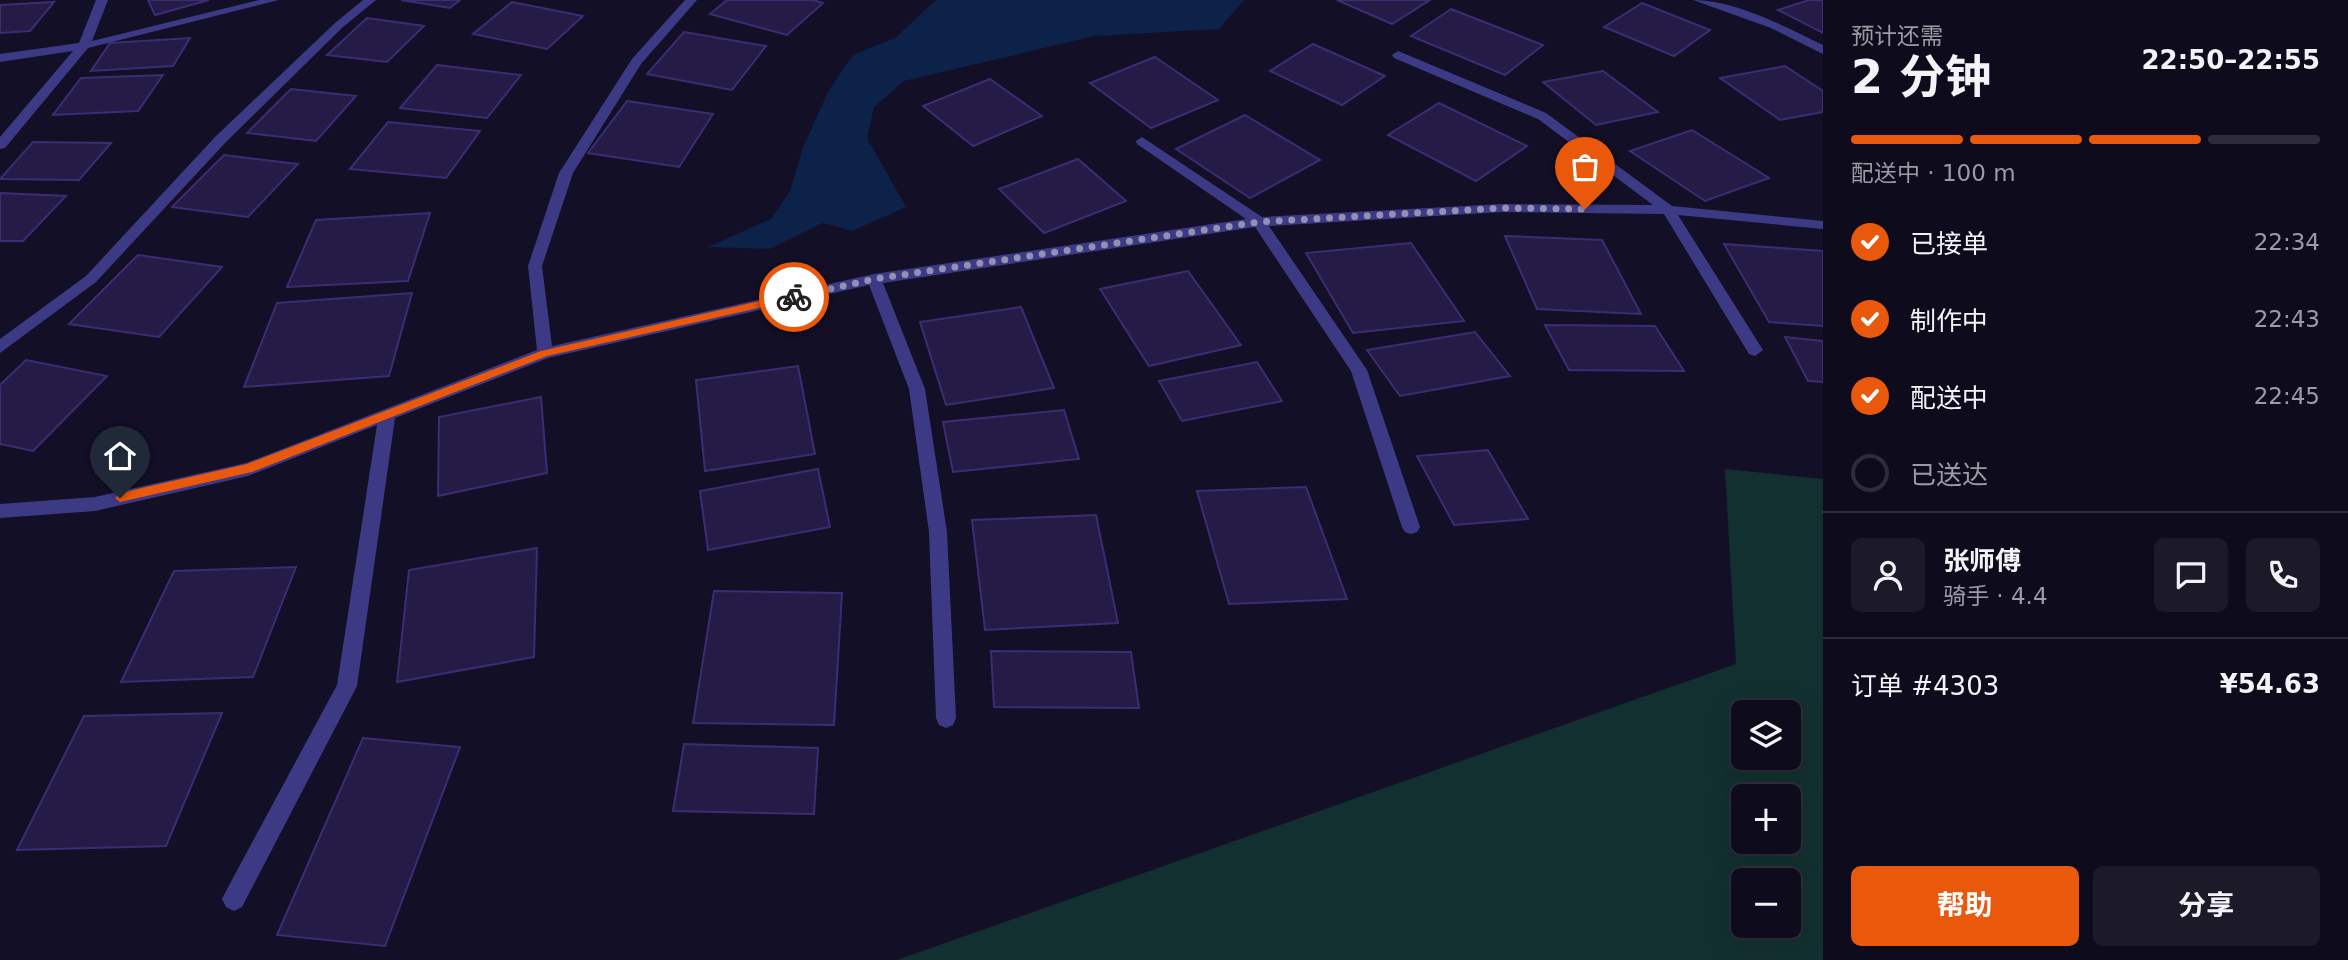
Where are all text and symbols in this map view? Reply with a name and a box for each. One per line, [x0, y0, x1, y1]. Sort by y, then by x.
text: 预计还需 [1851, 23, 1943, 49]
text: 22:50–22:55 [2141, 45, 2320, 75]
text: 2 分钟 [1851, 50, 1991, 104]
pin [1555, 137, 1615, 209]
icon: bag [1566, 148, 1604, 186]
text: 配送中 · 100 m [1851, 160, 2016, 186]
icon: check [1851, 223, 1889, 261]
text: 已接单 [1910, 229, 1988, 259]
text: 22:34 [2254, 229, 2320, 255]
courier [759, 262, 829, 332]
icon: bike [775, 278, 813, 316]
icon: check [1851, 300, 1889, 338]
text: 制作中 [1910, 306, 1988, 336]
text: 22:43 [2254, 306, 2320, 332]
icon: check [1851, 377, 1889, 415]
text: 配送中 [1910, 383, 1988, 413]
text: 22:45 [2254, 383, 2320, 409]
pin [90, 426, 150, 498]
icon: home [101, 437, 139, 475]
text: 已送达 [1910, 460, 1988, 490]
button: person [1851, 538, 1925, 612]
button: chat [2154, 538, 2228, 612]
button: phone [2246, 538, 2320, 612]
text: 张师傅 [1943, 546, 2021, 576]
text: 骑手 · 4.4 [1943, 583, 2048, 609]
text: ¥54.63 [2220, 669, 2320, 699]
text: 订单 #4303 [1851, 671, 1999, 701]
map controls [1731, 700, 1801, 938]
button: layers [1731, 700, 1801, 770]
button: + [1731, 784, 1801, 854]
button: 帮助 [1851, 866, 2079, 946]
button: 分享 [2093, 866, 2320, 946]
button: − [1731, 868, 1801, 938]

